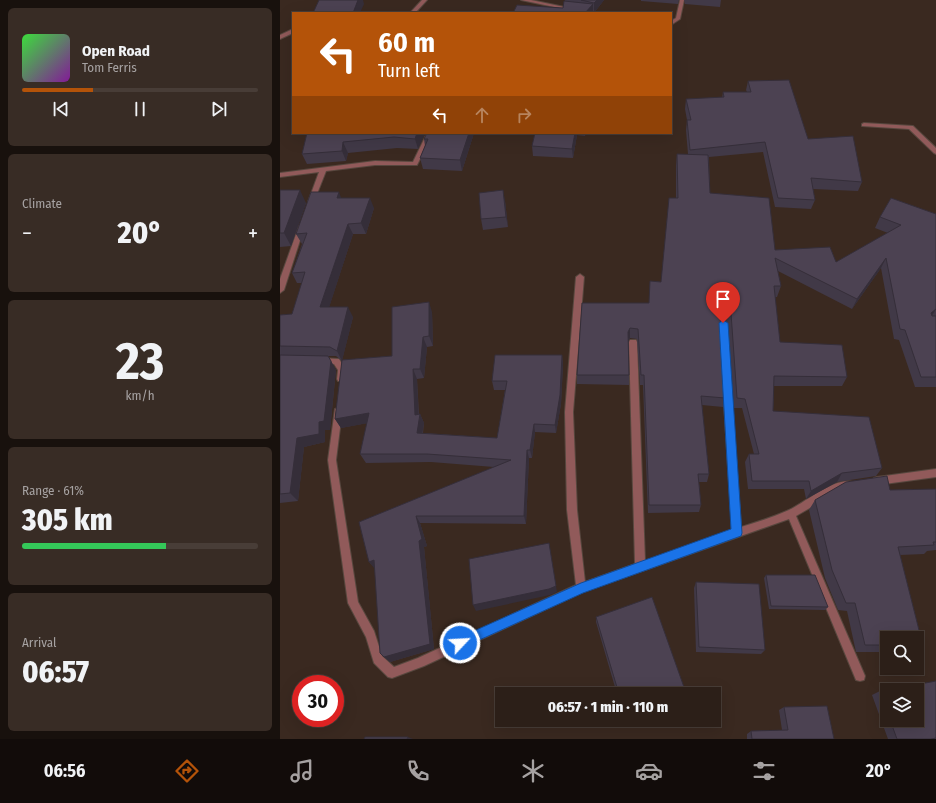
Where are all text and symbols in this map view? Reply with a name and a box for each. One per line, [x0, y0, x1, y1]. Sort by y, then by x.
text: 60 m [378, 26, 435, 59]
icon: left [312, 28, 364, 80]
text: Open Road [82, 42, 150, 60]
text: Tom Ferris [82, 60, 137, 75]
text: Turn left [378, 60, 440, 82]
icon: previous [50, 98, 72, 120]
icon: pause [129, 98, 151, 120]
icon: next [208, 98, 230, 120]
icon: left [429, 104, 451, 126]
icon: ahead [471, 104, 493, 126]
icon: right [513, 104, 535, 126]
text: Climate [22, 196, 62, 211]
text: 20° [118, 215, 162, 251]
text: − [22, 220, 32, 247]
text: + [248, 220, 258, 247]
pin [706, 282, 740, 323]
icon: arrive [712, 288, 734, 310]
text: 23 [116, 330, 164, 393]
text: km/h [126, 388, 155, 403]
text: Range · 61% [22, 483, 84, 498]
text: 305 km [22, 502, 113, 538]
position arrow [439, 622, 481, 664]
map controls [880, 631, 924, 727]
button: search [880, 631, 924, 675]
text: Arrival [22, 635, 56, 650]
text: 06:57 [22, 654, 89, 690]
speed limit sign: 30 [292, 675, 344, 727]
button: layers [880, 683, 924, 727]
text: 06:57 · 1 min · 110 m [548, 698, 668, 716]
icon: directions [173, 757, 201, 785]
icon: music [288, 757, 316, 785]
icon: phone [404, 757, 432, 785]
icon: climate [519, 757, 547, 785]
icon: car [635, 757, 663, 785]
icon: filters [750, 757, 778, 785]
text: 06:56 [44, 760, 85, 782]
text: 20° [866, 760, 892, 782]

